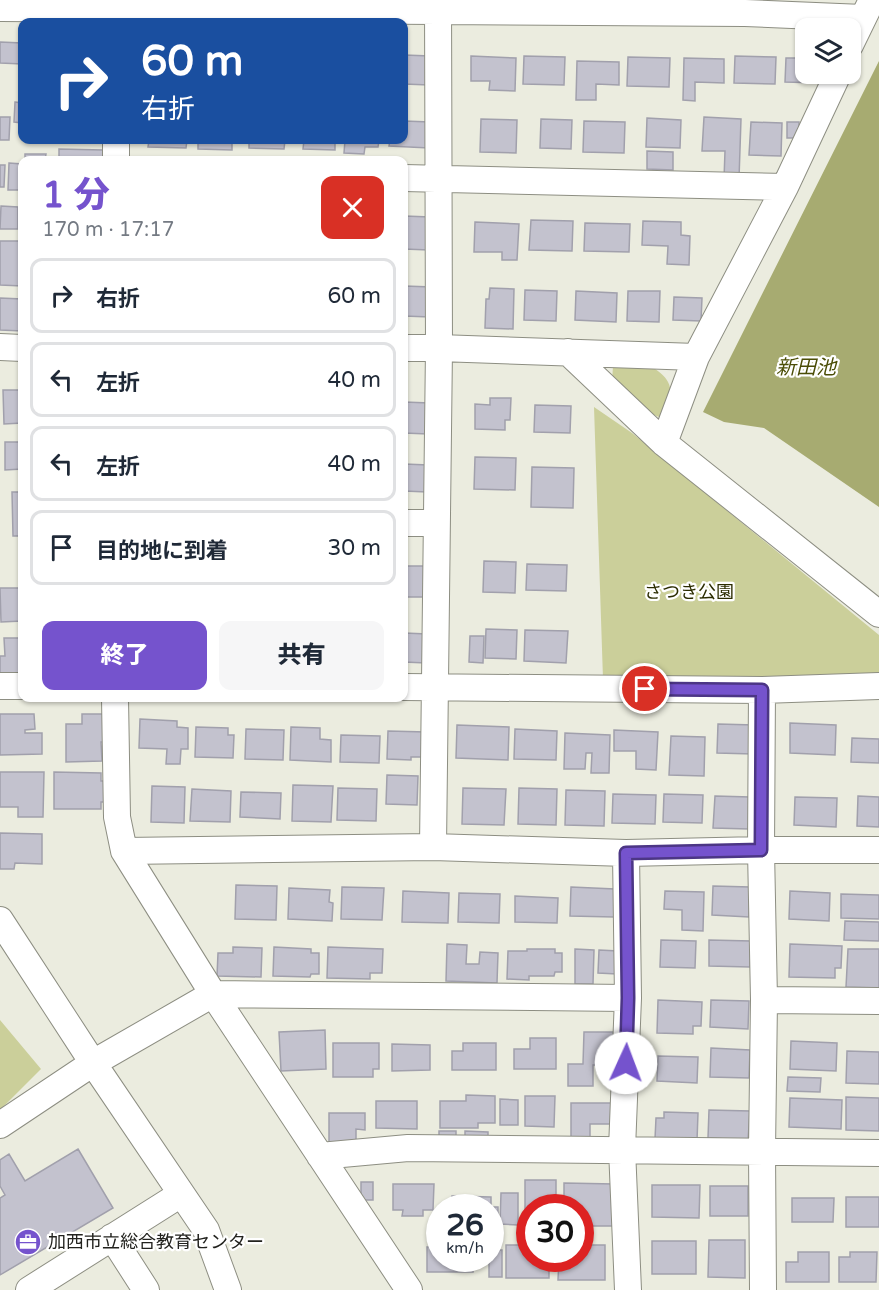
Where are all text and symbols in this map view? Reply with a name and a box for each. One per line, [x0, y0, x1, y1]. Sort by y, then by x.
map controls [795, 18, 861, 84]
button: layers [795, 18, 861, 84]
text: 60 m [141, 36, 243, 87]
icon: right [42, 42, 120, 120]
text: 右折 [141, 93, 195, 126]
text: 1 分 [42, 174, 110, 217]
button: close [321, 176, 384, 239]
text: 170 m · 17:17 [42, 218, 174, 242]
icon: right [45, 279, 78, 312]
text: 60 m [327, 283, 381, 309]
text: 右折 [96, 286, 140, 312]
water label: 新田池 [776, 356, 838, 380]
icon: left [45, 363, 78, 396]
text: 40 m [327, 367, 381, 393]
text: 左折 [96, 370, 140, 396]
icon: left [45, 447, 78, 480]
text: 40 m [327, 451, 381, 477]
text: 左折 [96, 454, 140, 480]
icon: arrive [45, 531, 78, 564]
text: 30 m [327, 535, 381, 561]
text: 目的地に到着 [96, 538, 228, 564]
park label: さつき公園 [644, 581, 734, 603]
button: 終了 [42, 621, 207, 690]
button: 共有 [219, 621, 384, 690]
pin [619, 663, 670, 714]
icon: arrive [628, 672, 661, 705]
position arrow [594, 1031, 658, 1095]
speed limit sign: 30 [516, 1194, 594, 1272]
text: 26 [446, 1207, 484, 1244]
office icon: 加西市立総合教育センター [13, 1227, 43, 1257]
place label: 加西市立総合教育センター [48, 1231, 264, 1253]
text: km/h [446, 1239, 484, 1257]

